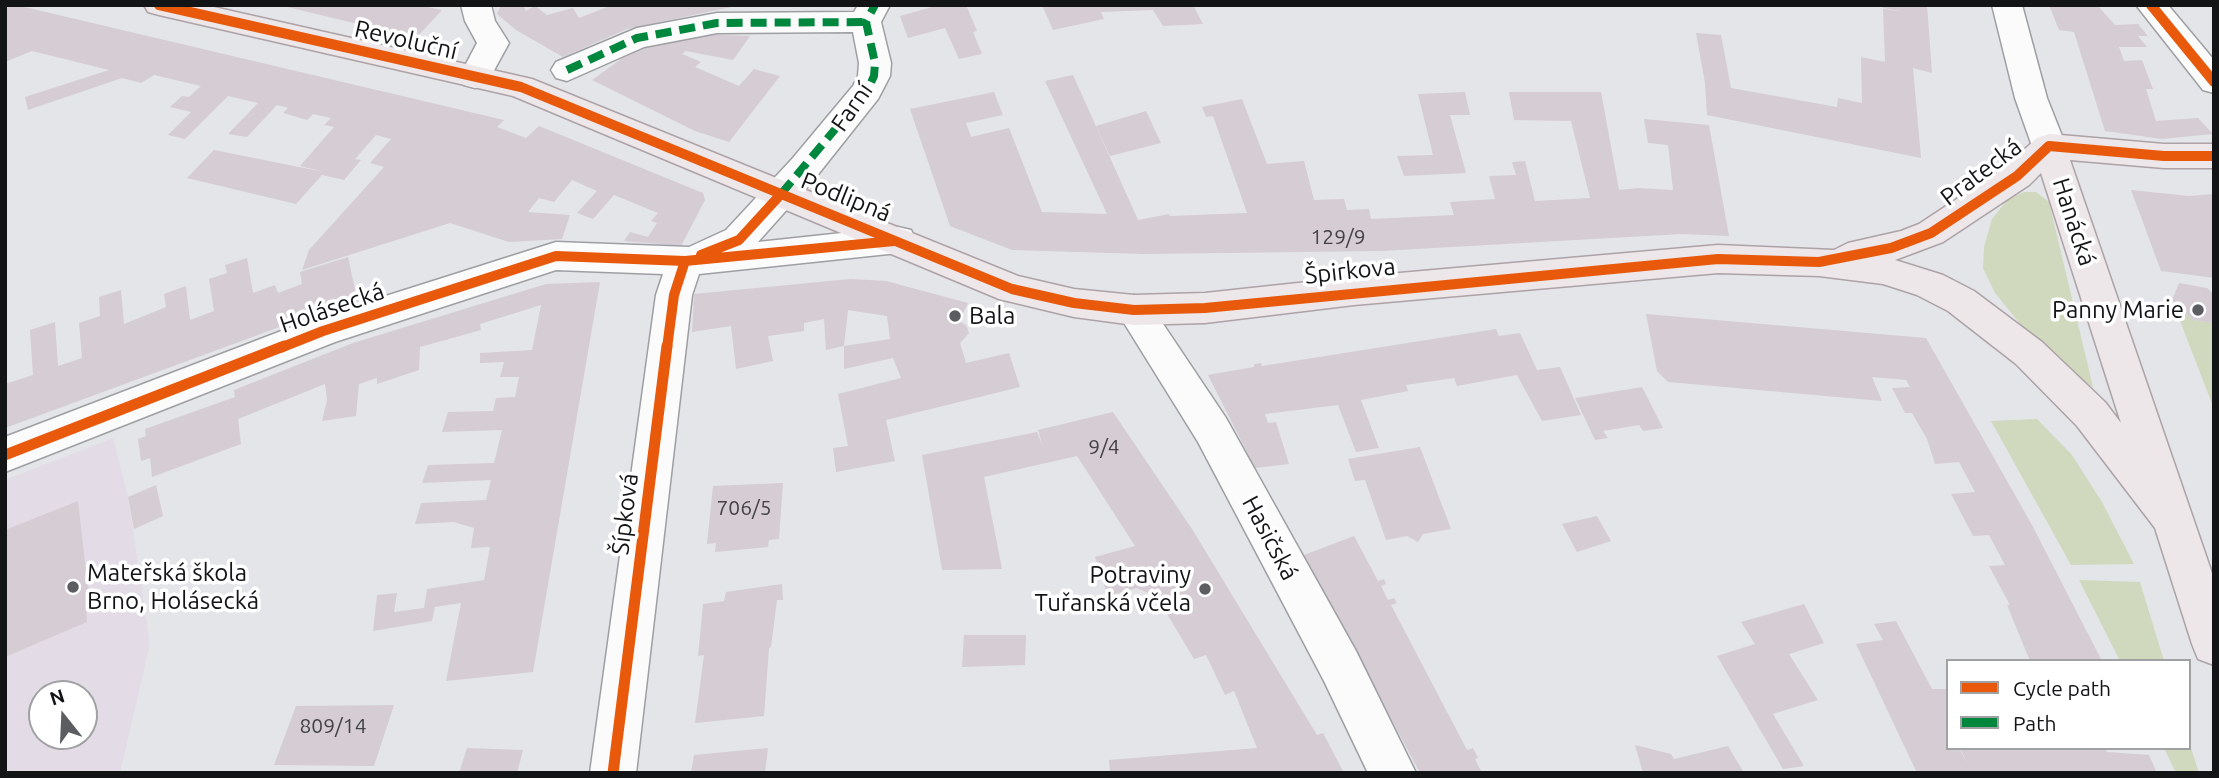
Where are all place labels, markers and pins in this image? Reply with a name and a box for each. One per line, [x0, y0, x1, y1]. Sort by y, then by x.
place label: Panny Marie [2052, 296, 2184, 324]
place label: Bala [969, 302, 1015, 330]
marker: Panny Marie [2190, 302, 2206, 318]
marker: Bala [947, 308, 963, 324]
place label: Mateřská škola Brno, Holásecká [87, 559, 259, 615]
place label: Potraviny Tuřanská včela [1034, 561, 1191, 617]
marker: Mateřská škola Brno, Holásecká [65, 579, 81, 595]
marker: Potraviny Tuřanská včela [1197, 581, 1213, 597]

